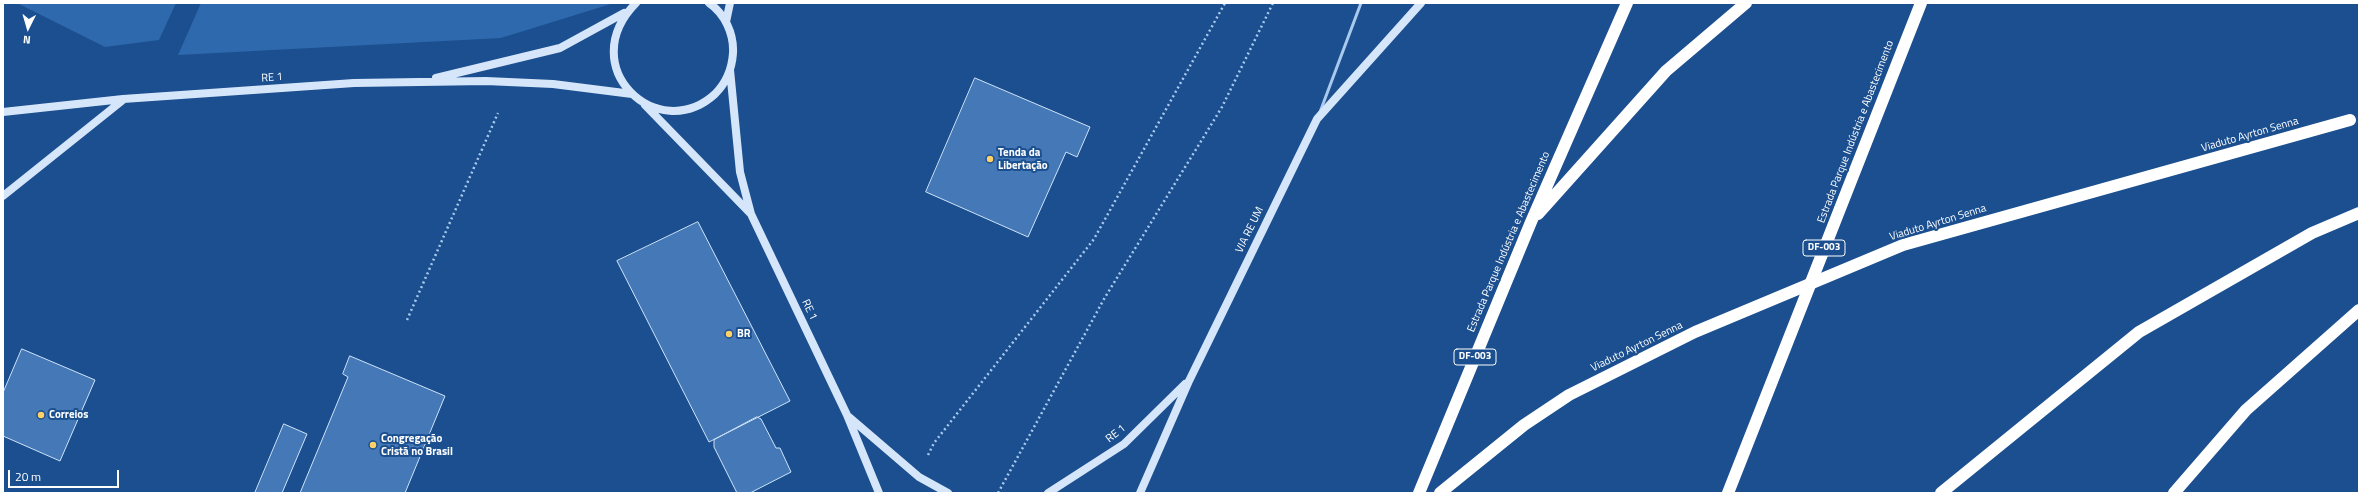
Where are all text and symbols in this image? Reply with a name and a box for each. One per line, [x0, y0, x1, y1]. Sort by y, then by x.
north arrow [8, 8, 48, 48]
text: N [22, 32, 31, 48]
street label: Estrada Parque Indústria e Abastecimento [1815, 39, 1897, 225]
street label: RE 1 [261, 71, 283, 85]
street label: Viaduto Ayrton Senna [2200, 115, 2300, 155]
place label: Tenda da Libertação [998, 146, 1048, 172]
street label: Estrada Parque Indústria e Abastecimento [1465, 150, 1553, 334]
marker: Tenda da Libertação [985, 154, 995, 164]
street label: Viaduto Ayrton Senna [1888, 202, 1988, 244]
street label: VIA RE UM [1233, 205, 1267, 255]
road number: DF-003 [1803, 240, 1845, 256]
street label: RE 1 [798, 297, 820, 323]
street label: Viaduto Ayrton Senna [1589, 319, 1685, 375]
place label: BR [737, 327, 751, 341]
marker: BR [724, 329, 734, 339]
road number: DF-003 [1454, 349, 1496, 365]
place label: Correios [49, 408, 88, 422]
marker: Correios [36, 410, 46, 420]
street label: RE 1 [1104, 422, 1128, 446]
place label: Congregação Cristã no Brasil [381, 432, 453, 458]
marker: Congregação Cristã no Brasil [368, 440, 378, 450]
scale bar [10, 462, 121, 488]
text: 20 m [15, 467, 41, 486]

